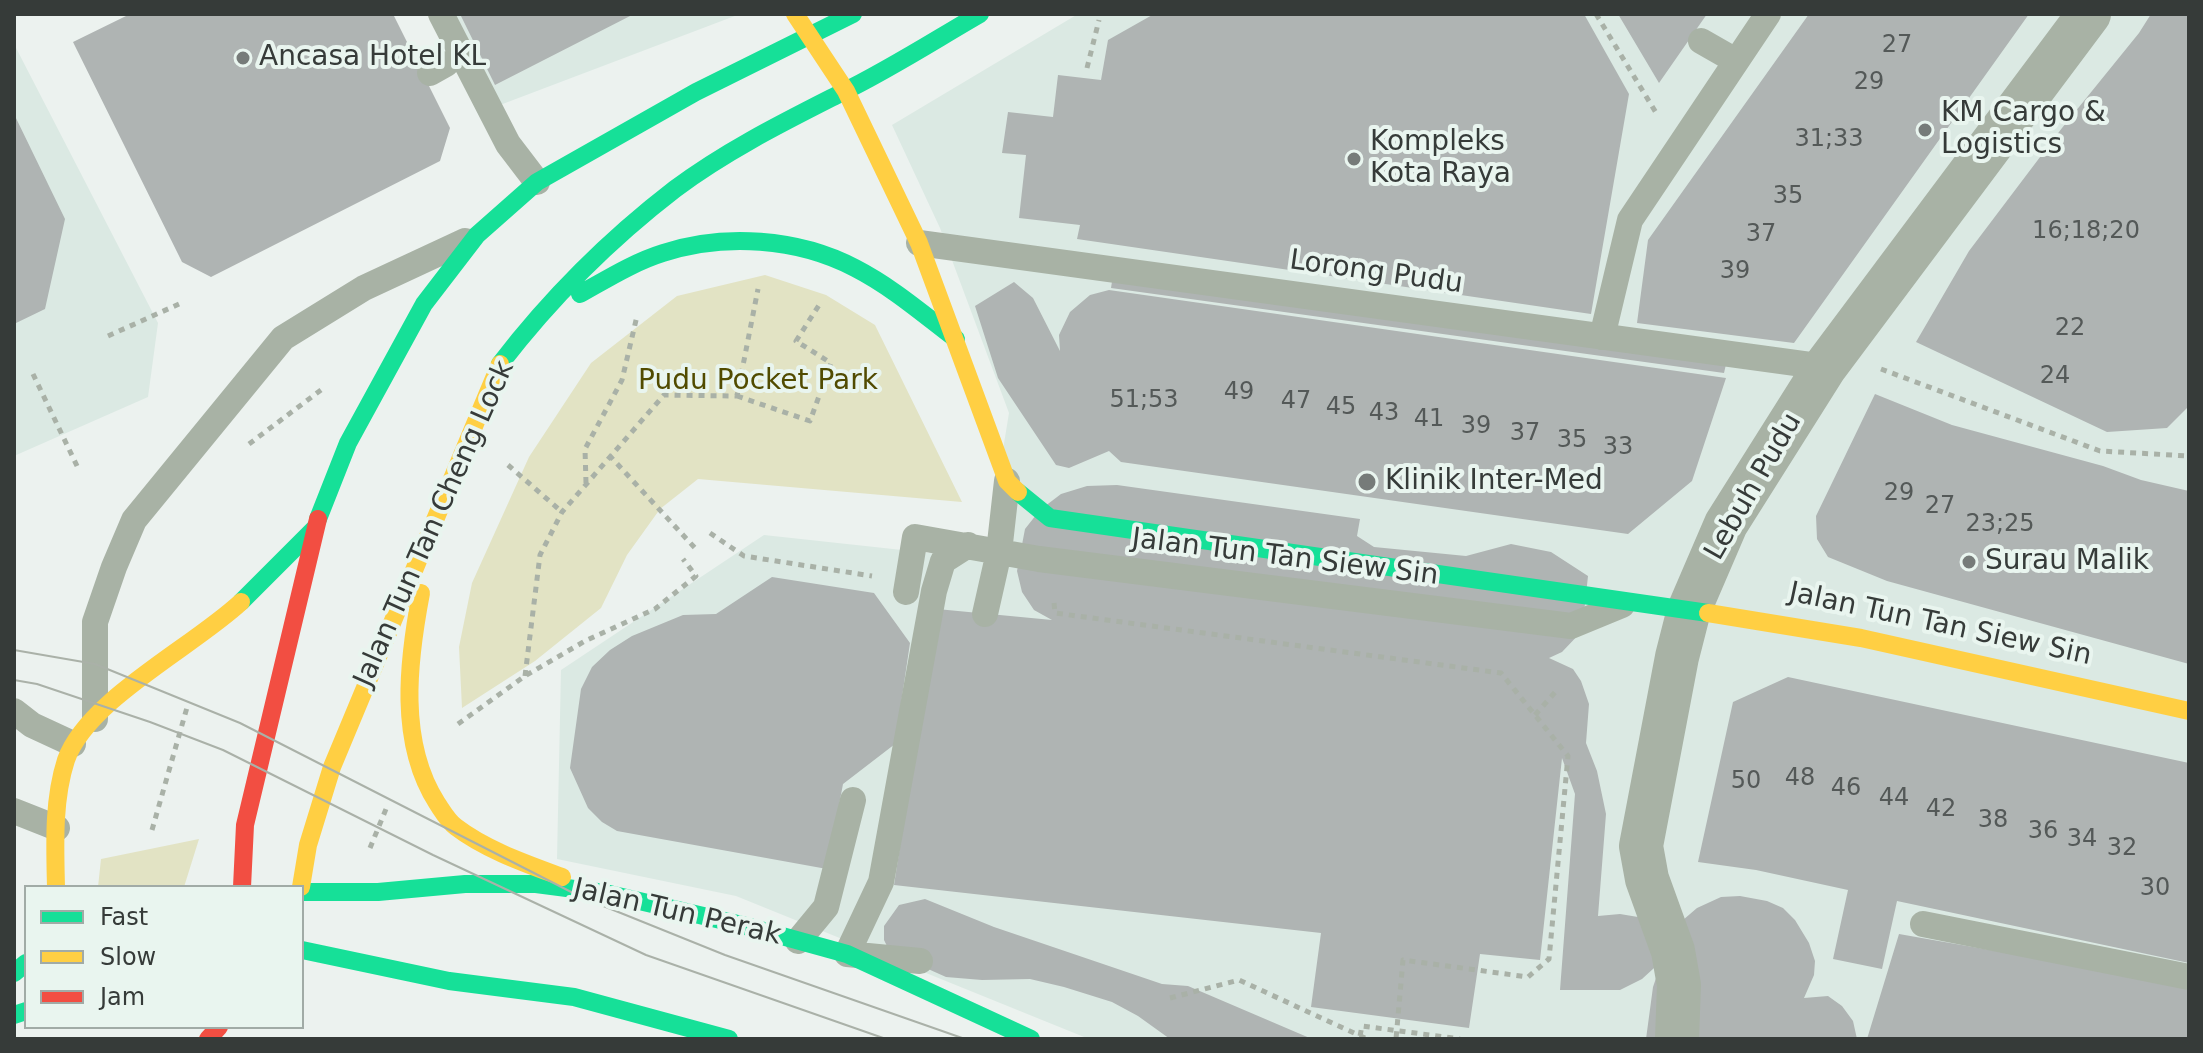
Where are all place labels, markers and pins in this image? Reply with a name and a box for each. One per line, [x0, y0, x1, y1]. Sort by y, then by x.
place label: Ancasa Hotel KL [259, 41, 486, 75]
marker: Ancasa Hotel KL [234, 49, 252, 67]
place label: KM Cargo & Logistics [1941, 97, 2106, 163]
marker: KM Cargo & Logistics [1916, 121, 1934, 139]
place label: Kompleks Kota Raya [1370, 126, 1511, 192]
marker: Kompleks Kota Raya [1345, 150, 1363, 168]
place label: Klinik Inter-Med [1385, 465, 1603, 499]
marker: Klinik Inter-Med [1356, 471, 1378, 493]
place label: Surau Malik [1985, 545, 2149, 579]
marker: Surau Malik [1960, 553, 1978, 571]

